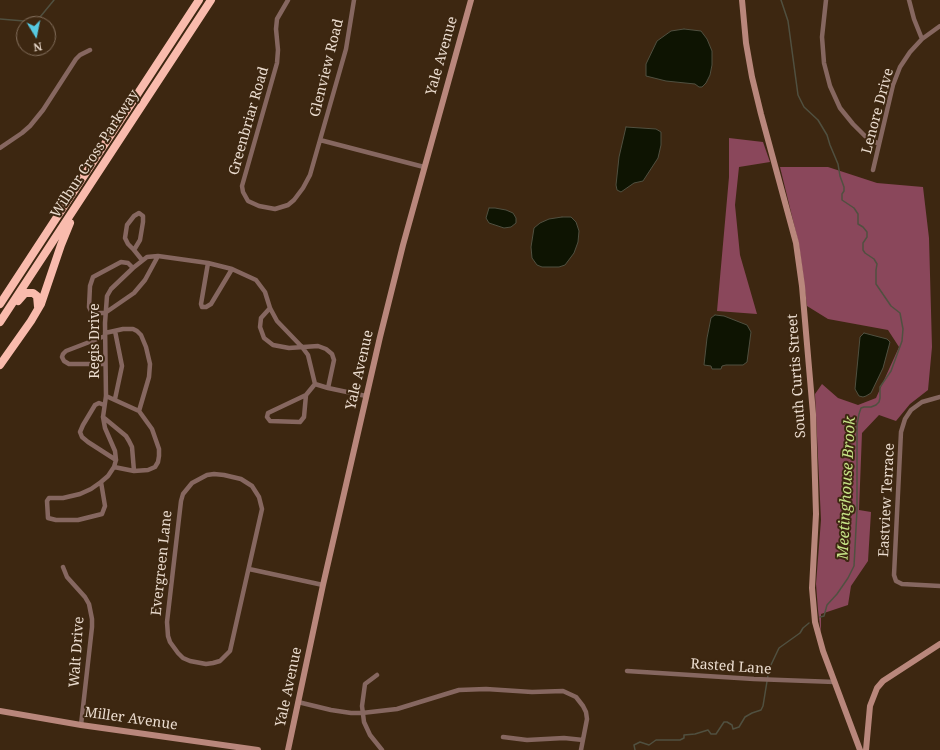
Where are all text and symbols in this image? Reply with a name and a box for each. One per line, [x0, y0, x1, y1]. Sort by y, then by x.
street label: Yale Avenue [423, 15, 461, 97]
north arrow [16, 16, 56, 56]
street label: Glenview Road [307, 17, 347, 119]
text: N [32, 39, 44, 55]
street label: Greenbriar Road [225, 65, 273, 177]
street label: Lenore Drive [859, 66, 897, 156]
street label: Wilbur Cross Parkway [47, 87, 143, 221]
street label: Regis Drive [87, 303, 103, 379]
street label: South Curtis Street [784, 313, 810, 439]
street label: Yale Avenue [343, 329, 377, 411]
water label: Meetinghouse Brook [834, 416, 860, 560]
street label: Eastview Terrace [876, 443, 898, 557]
street label: Evergreen Lane [148, 510, 176, 616]
street label: Walt Drive [66, 616, 88, 688]
street label: Yale Avenue [272, 645, 306, 729]
street label: Rasted Lane [690, 656, 772, 678]
street label: Miller Avenue [83, 704, 179, 734]

